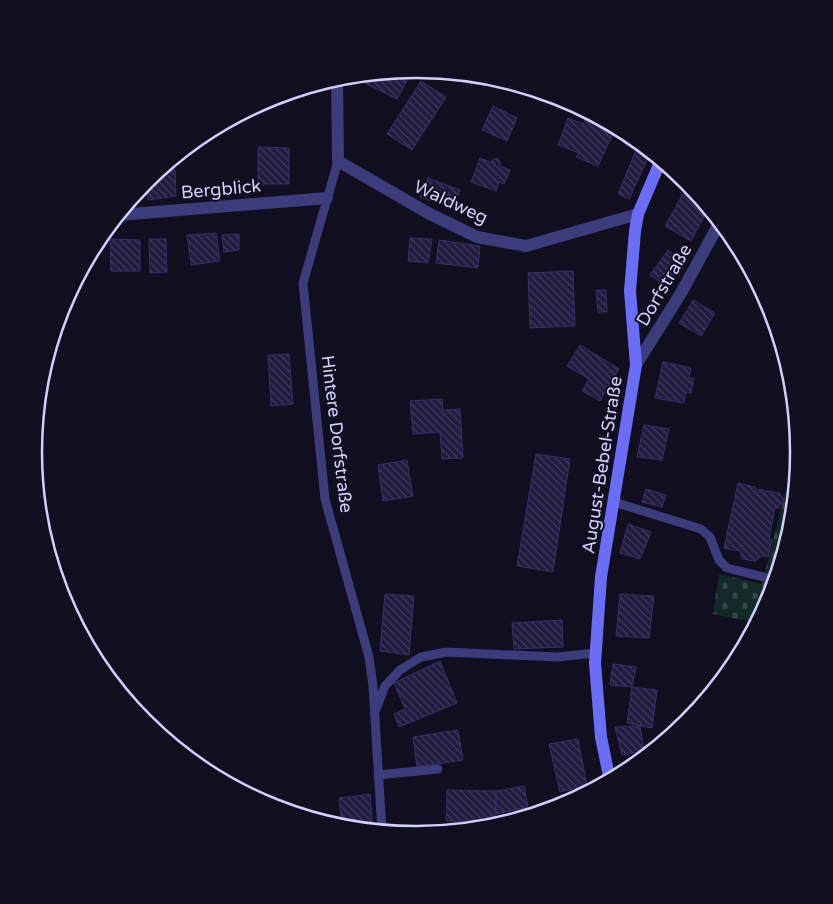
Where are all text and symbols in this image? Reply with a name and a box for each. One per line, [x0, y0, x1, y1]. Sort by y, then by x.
street label: Bergblick [180, 175, 262, 203]
street label: Waldweg [410, 175, 492, 229]
street label: Dorfstraße [632, 240, 696, 330]
street label: Hintere Dorfstraße [316, 354, 358, 514]
street label: August-Bebel-Straße [577, 375, 627, 555]

